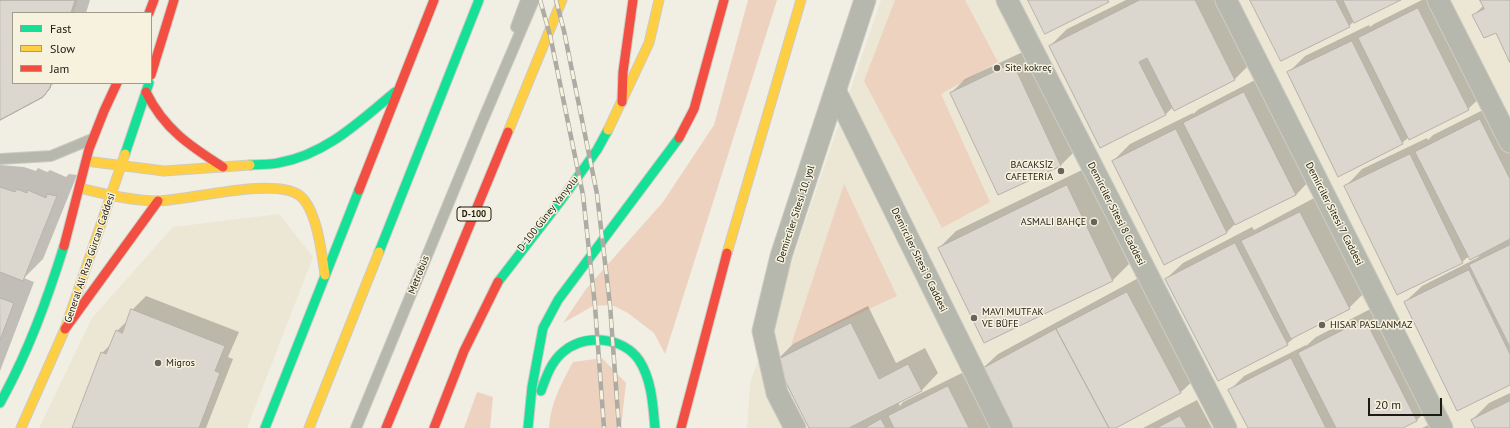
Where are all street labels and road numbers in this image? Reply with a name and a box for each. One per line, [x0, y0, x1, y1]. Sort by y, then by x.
street label: Demirciler Sitesi 8 Caddesi [1085, 160, 1147, 268]
street label: Demirciler Sitesi 7 Caddesi [1303, 160, 1365, 268]
street label: Demirciler Sitesi 10. yol [775, 164, 817, 264]
street label: D-100 Güney Yanyolu [515, 174, 581, 254]
street label: General Ali Rıza Gürcan Caddesi [62, 192, 118, 324]
street label: Demirciler Sitesi 9 Caddesi [889, 206, 949, 314]
road number: D-100 [457, 207, 491, 221]
street label: Metrobüs [406, 254, 432, 296]

